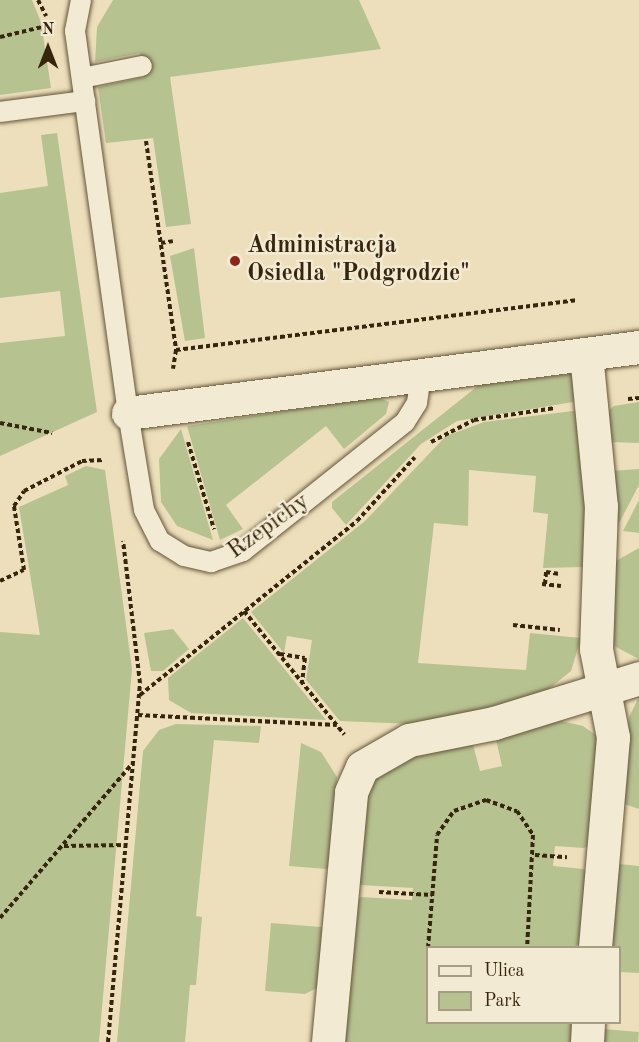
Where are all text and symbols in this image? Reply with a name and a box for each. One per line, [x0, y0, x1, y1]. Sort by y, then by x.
north arrow [18, 18, 78, 78]
text: N [42, 22, 54, 38]
place label: Administracja Osiedla "Podgrodzie" [247, 233, 470, 289]
marker: Administracja Osiedla "Podgrodzie" [228, 254, 242, 268]
street label: Rzepichy [223, 488, 315, 566]
legend [426, 946, 621, 1024]
text: Ulica [484, 962, 525, 980]
text: Park [484, 992, 521, 1010]

